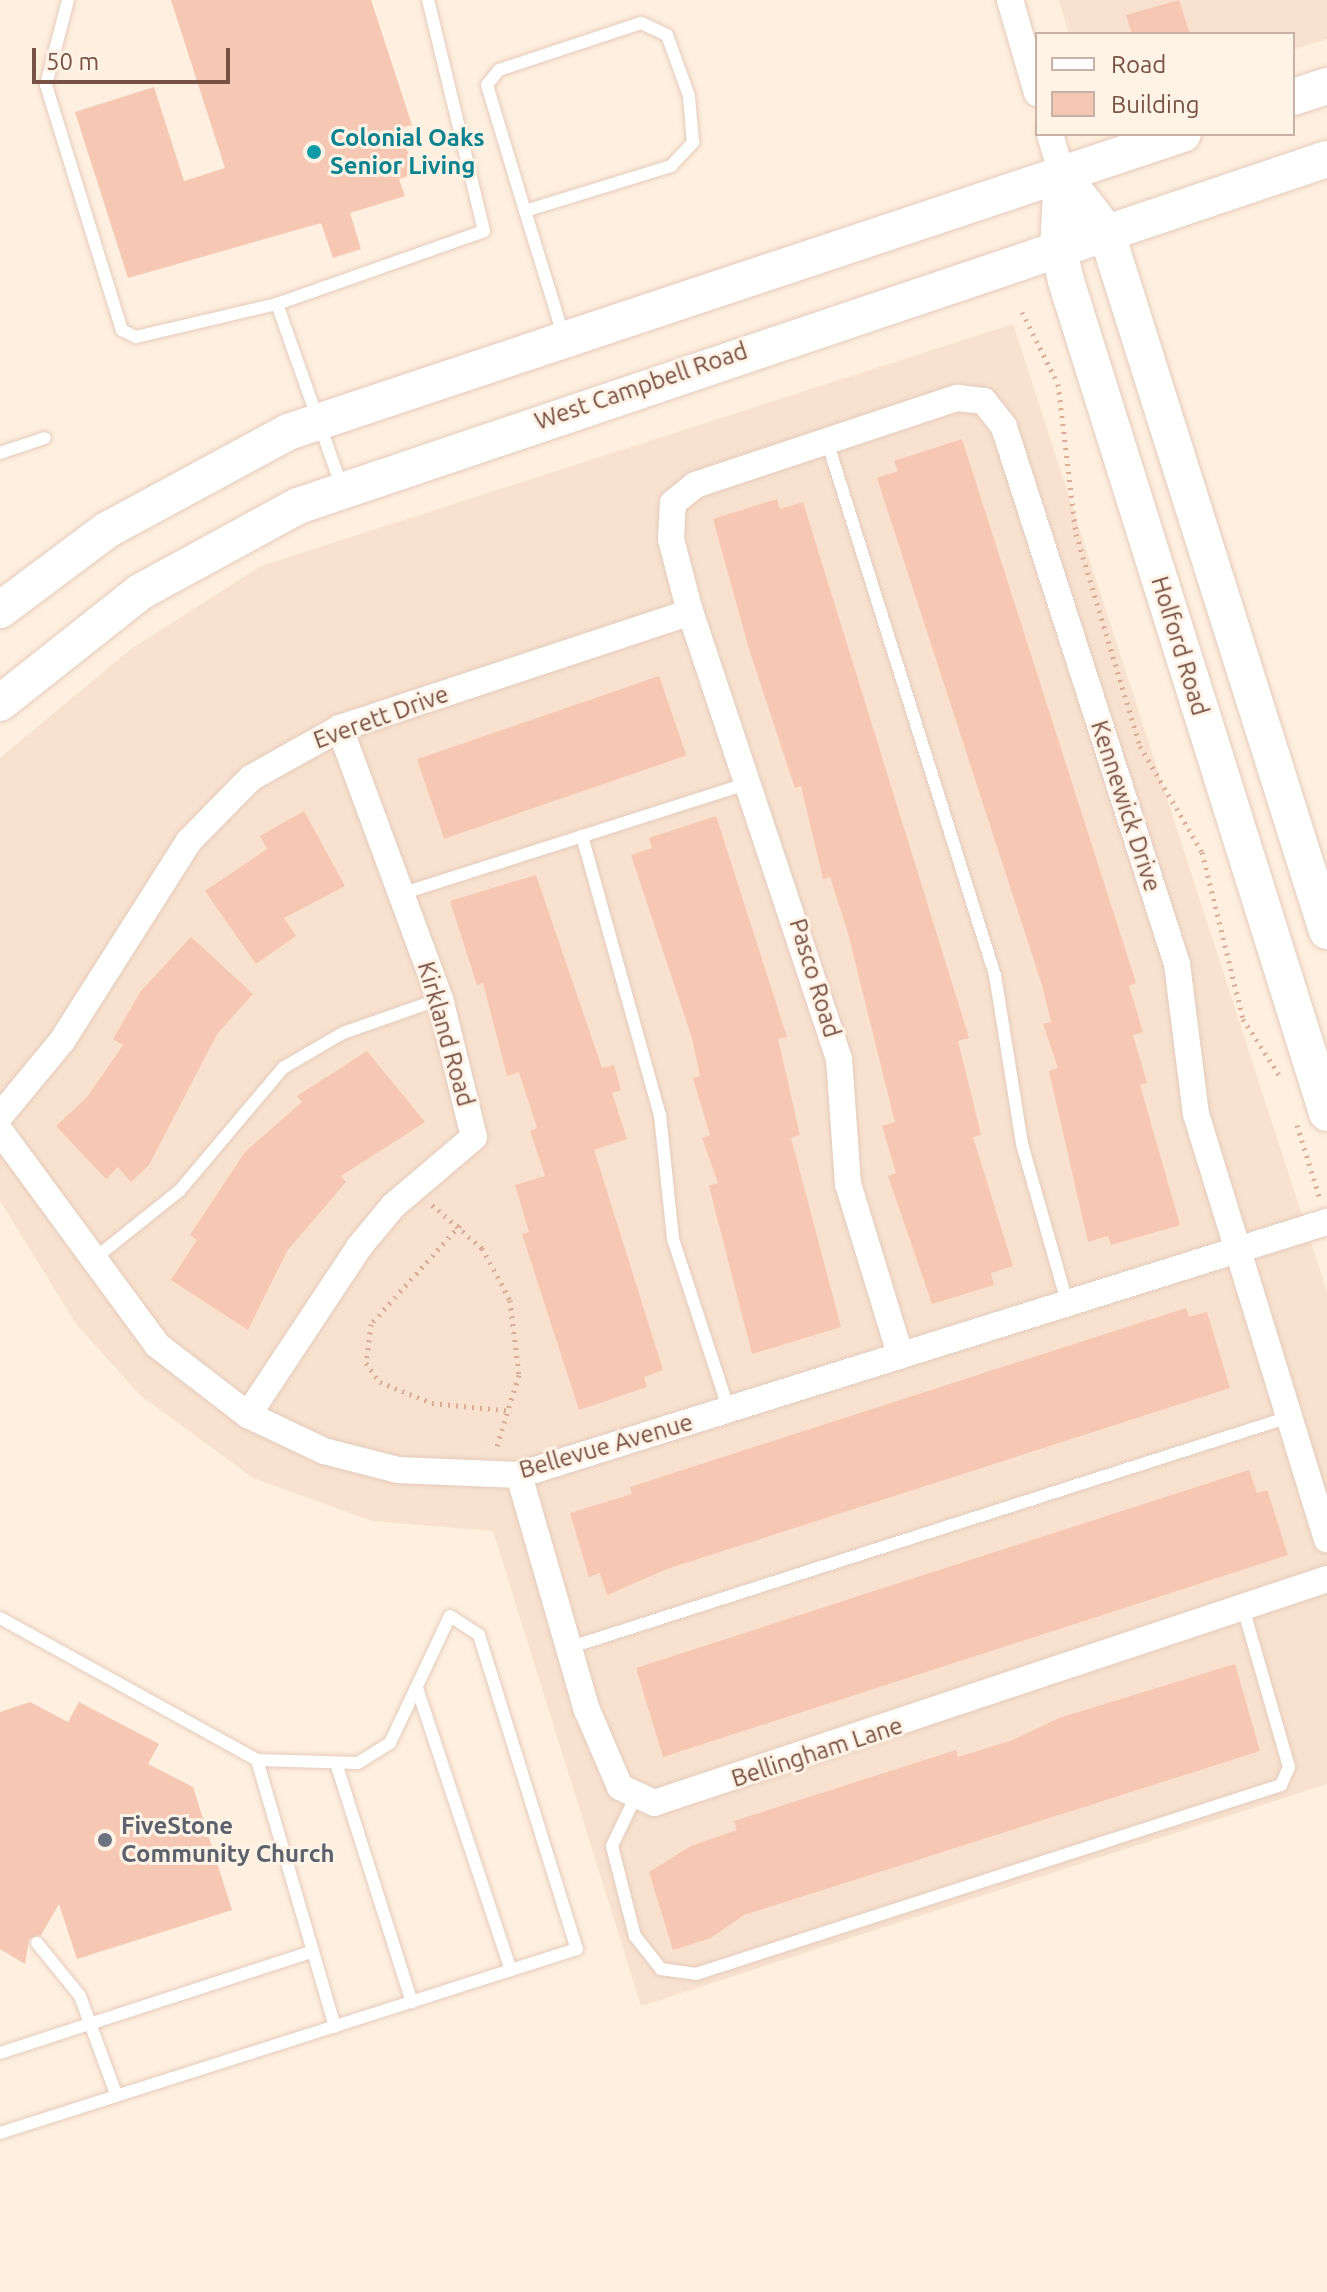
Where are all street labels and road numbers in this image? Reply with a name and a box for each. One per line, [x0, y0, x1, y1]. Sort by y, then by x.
street label: West Campbell Road [531, 336, 751, 436]
street label: Holford Road [1145, 573, 1215, 719]
street label: Everett Drive [310, 679, 452, 755]
street label: Kennewick Drive [1085, 717, 1167, 895]
street label: Pasco Road [783, 915, 847, 1041]
street label: Kirkland Road [412, 958, 480, 1110]
street label: Bellevue Avenue [516, 1407, 696, 1485]
street label: Bellingham Lane [728, 1711, 906, 1793]

